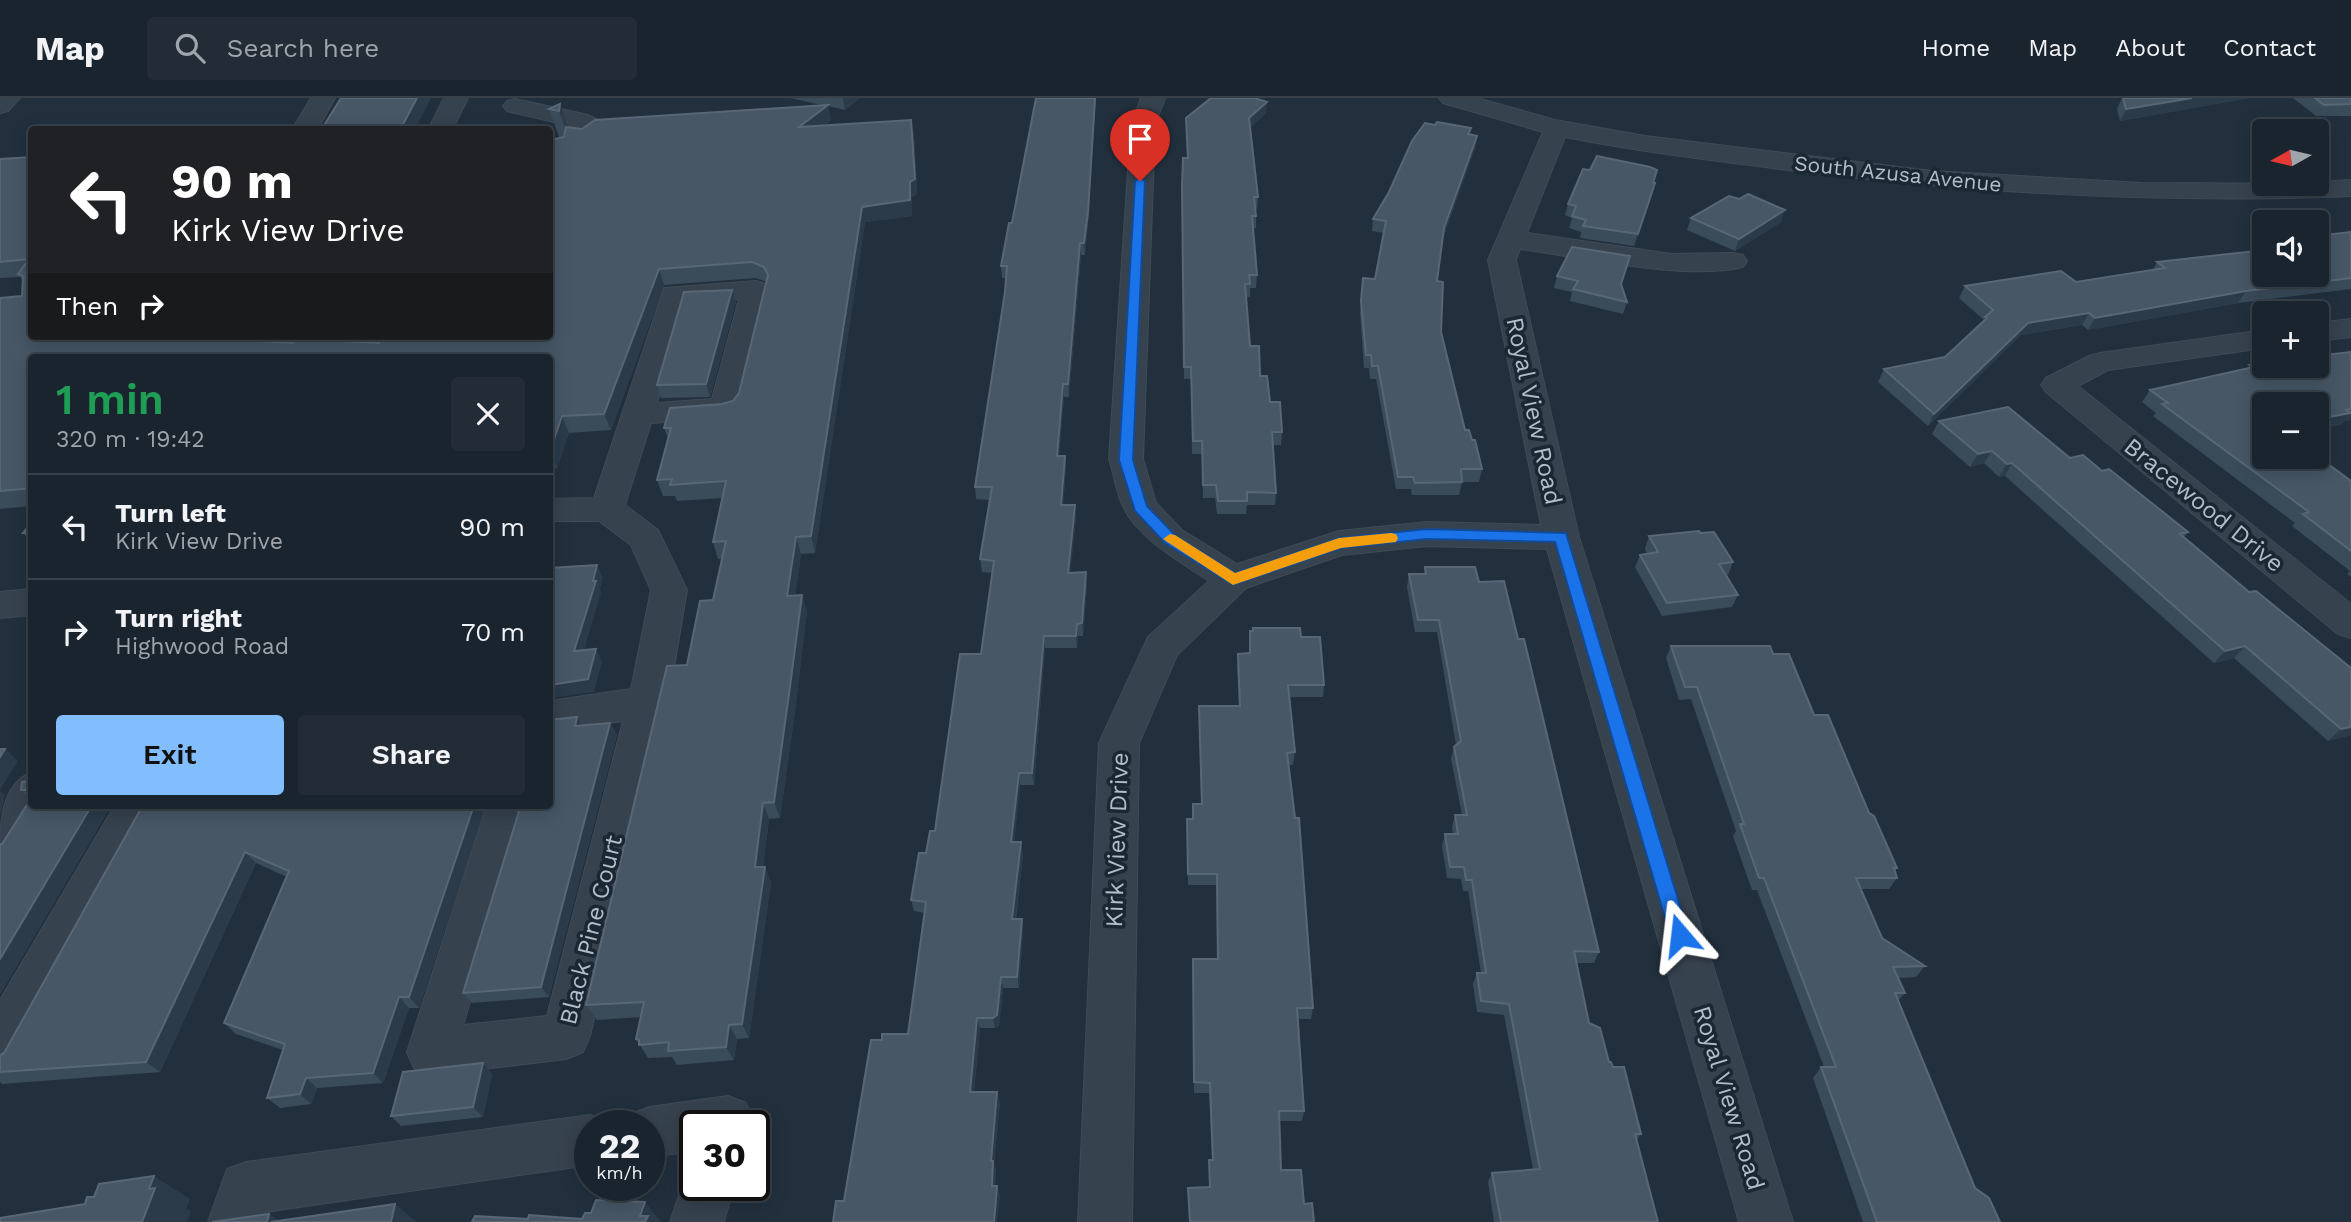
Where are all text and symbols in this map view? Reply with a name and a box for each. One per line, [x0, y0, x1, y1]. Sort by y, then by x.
search box [147, 17, 637, 80]
text: Map [35, 29, 105, 68]
icon: search [171, 29, 209, 67]
text: Search here [227, 33, 379, 63]
text: Home [1922, 34, 1990, 62]
text: Map [2028, 34, 2077, 62]
text: About [2115, 34, 2185, 62]
text: Contact [2223, 34, 2316, 62]
pin [1110, 109, 1170, 181]
north arrow [2252, 119, 2329, 196]
map controls [2252, 119, 2329, 469]
icon: arrive [1121, 120, 1159, 158]
street label: South Azusa Avenue [1793, 150, 2003, 197]
text: 90 m [171, 152, 293, 210]
icon: left [56, 154, 147, 245]
button: sound [2252, 210, 2329, 287]
text: Kirk View Drive [171, 211, 405, 249]
icon: right [132, 287, 170, 325]
text: Then [56, 291, 118, 321]
button: + [2252, 301, 2329, 378]
street label: Royal View Road [1500, 315, 1568, 507]
text: 1 min [56, 375, 164, 424]
button: close [451, 377, 525, 451]
button: − [2252, 392, 2329, 469]
text: 320 m · 19:42 [56, 426, 205, 453]
street label: Bracewood Drive [2119, 432, 2289, 578]
text: Turn left [115, 498, 226, 528]
icon: left [56, 508, 94, 546]
text: 90 m [459, 512, 525, 542]
text: Kirk View Drive [115, 528, 283, 555]
text: Turn right [115, 603, 242, 633]
icon: right [56, 613, 94, 651]
text: 70 m [461, 617, 525, 647]
text: Highwood Road [115, 633, 289, 660]
button: Exit [56, 715, 284, 795]
button: Share [298, 715, 525, 795]
street label: Kirk View Drive [1100, 752, 1134, 928]
street label: Black Pine Court [554, 832, 628, 1028]
position arrow [1643, 898, 1717, 972]
street label: Royal View Road [1688, 1003, 1770, 1193]
speed limit sign: 30 [679, 1110, 770, 1201]
text: 22 [599, 1125, 640, 1167]
text: km/h [596, 1162, 643, 1183]

